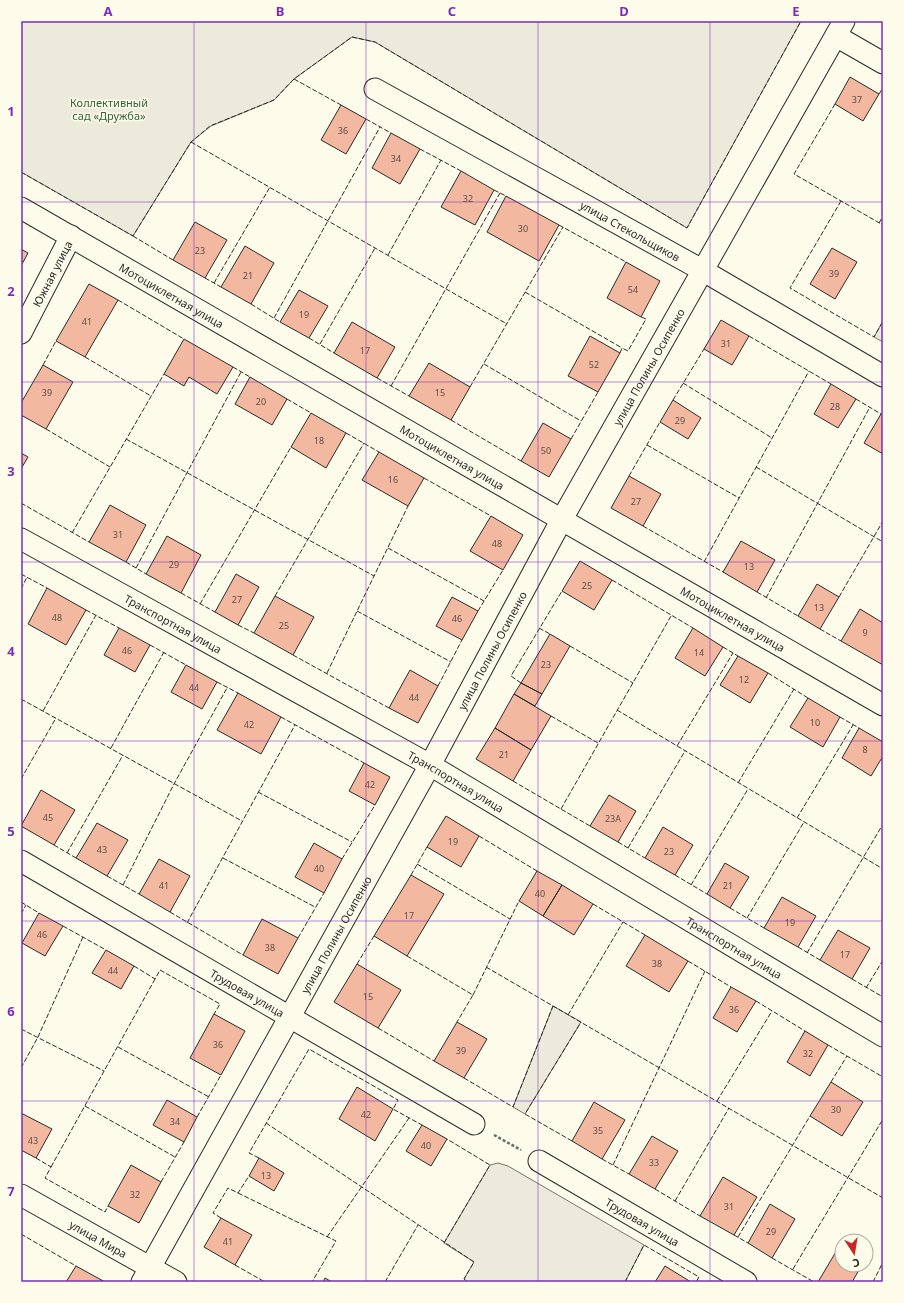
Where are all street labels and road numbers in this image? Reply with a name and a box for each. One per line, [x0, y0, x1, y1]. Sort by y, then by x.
street label: улица Стекольщиков [578, 197, 683, 264]
street label: Южная улица [28, 238, 75, 309]
street label: Мотоциклетная улица [117, 259, 227, 331]
street label: улица Полины Осипенко [609, 305, 687, 428]
street label: Мотоциклетная улица [397, 421, 507, 493]
street label: Мотоциклетная улица [678, 583, 788, 655]
street label: улица Полины Осипенко [454, 588, 529, 712]
street label: Транспортная улица [122, 590, 225, 656]
street label: Транспортная улица [406, 747, 507, 815]
street label: улица Полины Осипенко [297, 873, 374, 996]
street label: Транспортная улица [684, 913, 785, 982]
street label: Трудовая улица [208, 965, 287, 1020]
street label: Трудовая улица [603, 1194, 682, 1249]
street label: улица Мира [67, 1216, 130, 1261]

